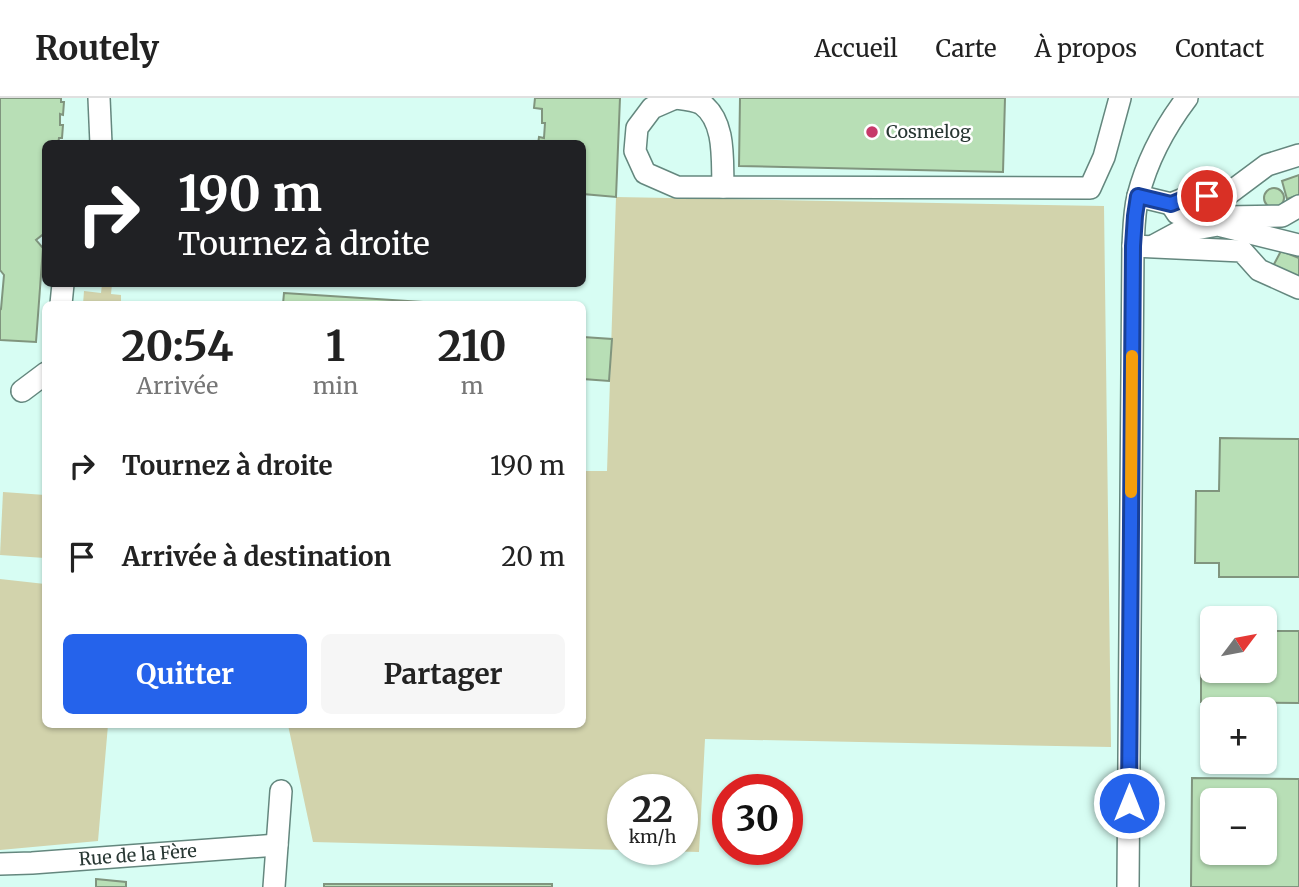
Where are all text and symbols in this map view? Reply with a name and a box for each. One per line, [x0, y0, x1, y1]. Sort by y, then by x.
text: Routely [35, 28, 159, 69]
text: Accueil [814, 33, 898, 64]
text: Carte [936, 33, 997, 64]
text: À propos [1035, 33, 1137, 64]
text: Contact [1175, 33, 1264, 64]
place label: Cosmelog [886, 120, 971, 143]
marker: Cosmelog [864, 124, 880, 140]
text: 190 m [178, 163, 322, 224]
pin [1177, 166, 1237, 226]
icon: right [63, 168, 154, 259]
icon: arrive [1188, 177, 1226, 215]
text: Tournez à droite [178, 224, 430, 264]
text: 20:54 [121, 320, 233, 372]
text: 1 [326, 320, 345, 372]
text: 210 [438, 320, 507, 372]
text: Arrivée [137, 371, 218, 400]
text: min [313, 371, 358, 400]
text: m [461, 371, 484, 400]
icon: right [63, 447, 101, 485]
text: Tournez à droite [122, 449, 333, 482]
text: 190 m [490, 449, 565, 482]
icon: arrive [63, 538, 101, 576]
text: Arrivée à destination [122, 540, 391, 573]
text: 20 m [501, 540, 565, 573]
north arrow [1200, 606, 1278, 682]
map controls [1200, 606, 1277, 865]
button: Quitter [63, 634, 307, 714]
button: Partager [321, 634, 565, 714]
button: + [1200, 697, 1277, 774]
position arrow [1092, 766, 1166, 840]
speed limit sign: 30 [712, 774, 803, 865]
text: 22 [632, 788, 673, 832]
button: − [1200, 788, 1277, 865]
text: km/h [629, 825, 676, 848]
street label: Rue de la Fère [78, 839, 197, 871]

